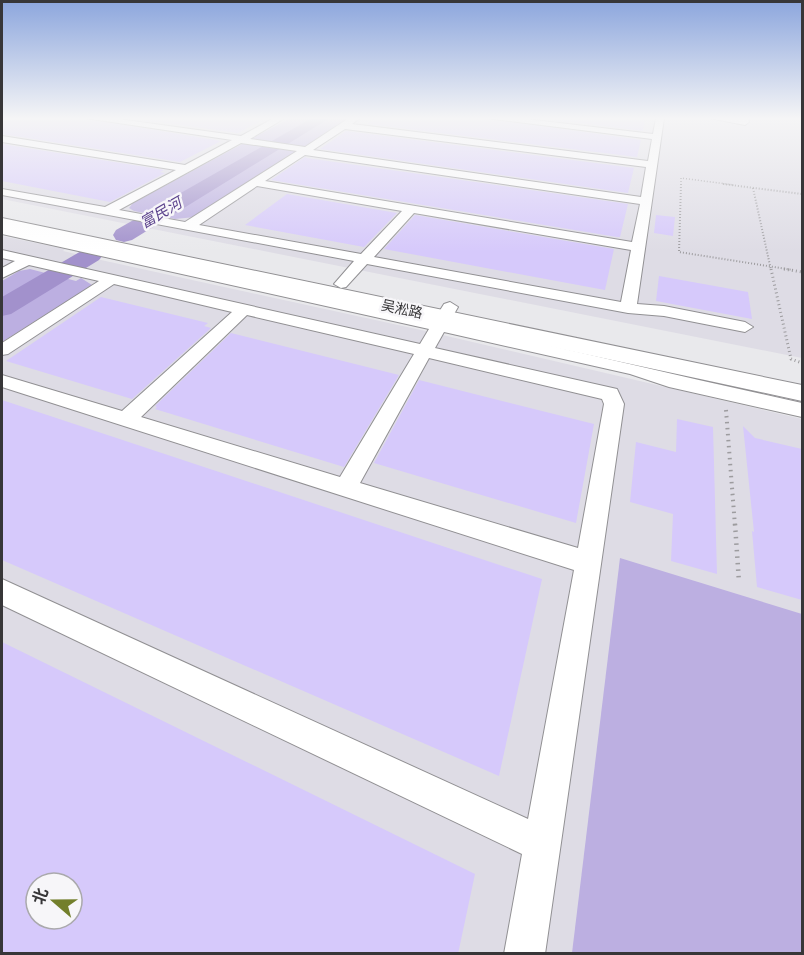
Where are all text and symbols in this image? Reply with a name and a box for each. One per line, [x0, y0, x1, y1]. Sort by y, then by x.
water label: 富民河 [137, 192, 188, 232]
street label: 吴淞路 [380, 297, 424, 321]
north arrow [24, 871, 84, 931]
text: 北 [29, 885, 52, 907]

